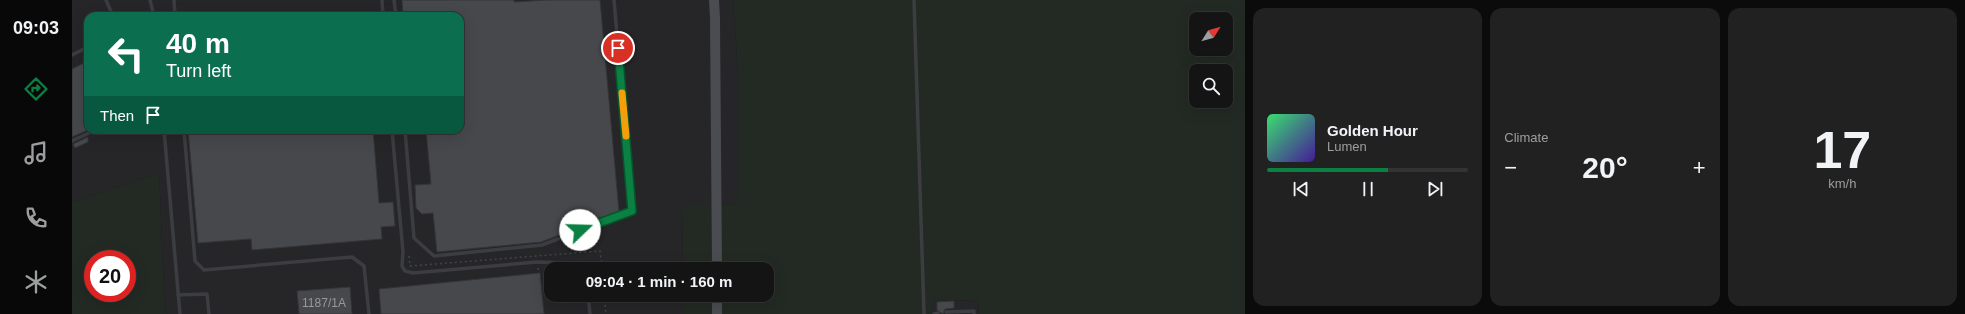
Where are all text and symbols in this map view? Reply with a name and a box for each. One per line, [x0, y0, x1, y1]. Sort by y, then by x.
north arrow [1189, 12, 1233, 56]
map controls [1189, 12, 1233, 108]
text: 09:03 [13, 18, 59, 38]
icon: left [100, 28, 152, 80]
text: 40 m [166, 28, 230, 59]
pin [601, 31, 635, 65]
icon: arrive [607, 37, 629, 59]
text: Turn left [166, 61, 231, 81]
button: search [1189, 64, 1233, 108]
icon: directions [22, 75, 50, 103]
icon: arrive [142, 104, 164, 126]
text: Then [100, 107, 134, 124]
text: 17 [1813, 121, 1871, 179]
text: Golden Hour [1327, 122, 1418, 139]
text: Climate [1504, 130, 1548, 145]
icon: music [22, 139, 50, 167]
text: Lumen [1327, 139, 1367, 154]
text: 20° [1582, 151, 1628, 184]
text: − [1504, 155, 1517, 180]
text: + [1693, 155, 1706, 180]
text: km/h [1828, 176, 1856, 191]
icon: previous [1290, 178, 1312, 200]
icon: pause [1357, 178, 1379, 200]
icon: next [1424, 178, 1446, 200]
icon: phone [22, 204, 50, 232]
position arrow [559, 209, 601, 251]
speed limit sign: 20 [84, 250, 136, 302]
icon: climate [22, 268, 50, 296]
text: 09:04 · 1 min · 160 m [586, 273, 732, 290]
house number: 1187/1A [302, 296, 346, 310]

